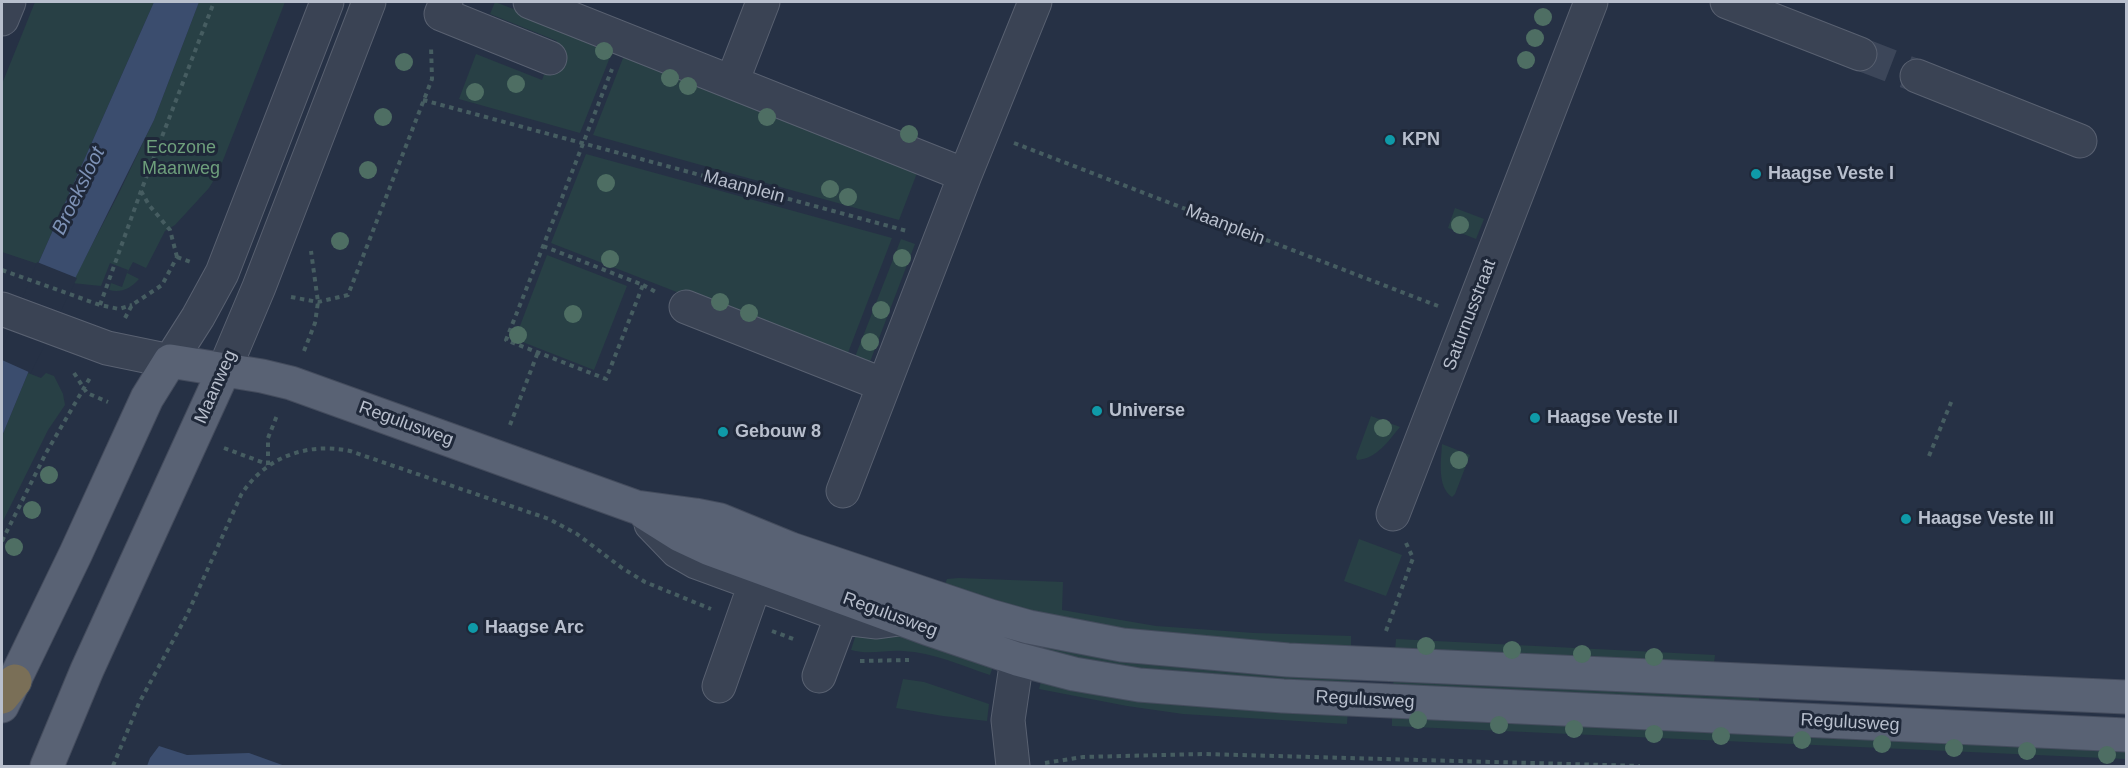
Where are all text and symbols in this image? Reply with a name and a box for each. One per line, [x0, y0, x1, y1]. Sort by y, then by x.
place label: KPN [1402, 129, 1440, 151]
marker: KPN [1383, 133, 1397, 147]
park label: Ecozone Maanweg [142, 137, 220, 180]
water label: Broeksloot [48, 143, 110, 239]
place label: Haagse Veste I [1768, 163, 1894, 185]
street label: Maanplein [701, 166, 787, 208]
marker: Haagse Veste I [1749, 167, 1763, 181]
street label: Maanplein [1182, 200, 1268, 250]
street label: Saturnusstraat [1439, 256, 1501, 374]
street label: Maanweg [190, 347, 242, 427]
street label: Regulusweg [356, 397, 456, 451]
place label: Universe [1109, 400, 1185, 422]
marker: Universe [1090, 404, 1104, 418]
place label: Haagse Veste II [1547, 407, 1678, 429]
marker: Haagse Veste II [1528, 411, 1542, 425]
place label: Gebouw 8 [735, 421, 821, 443]
marker: Gebouw 8 [716, 425, 730, 439]
place label: Haagse Veste III [1918, 508, 2054, 530]
marker: Haagse Veste III [1899, 512, 1913, 526]
street label: Regulusweg [840, 588, 940, 642]
place label: Haagse Arc [485, 617, 584, 639]
marker: Haagse Arc [466, 621, 480, 635]
street label: Regulusweg [1315, 687, 1415, 713]
street label: Regulusweg [1800, 710, 1900, 736]

